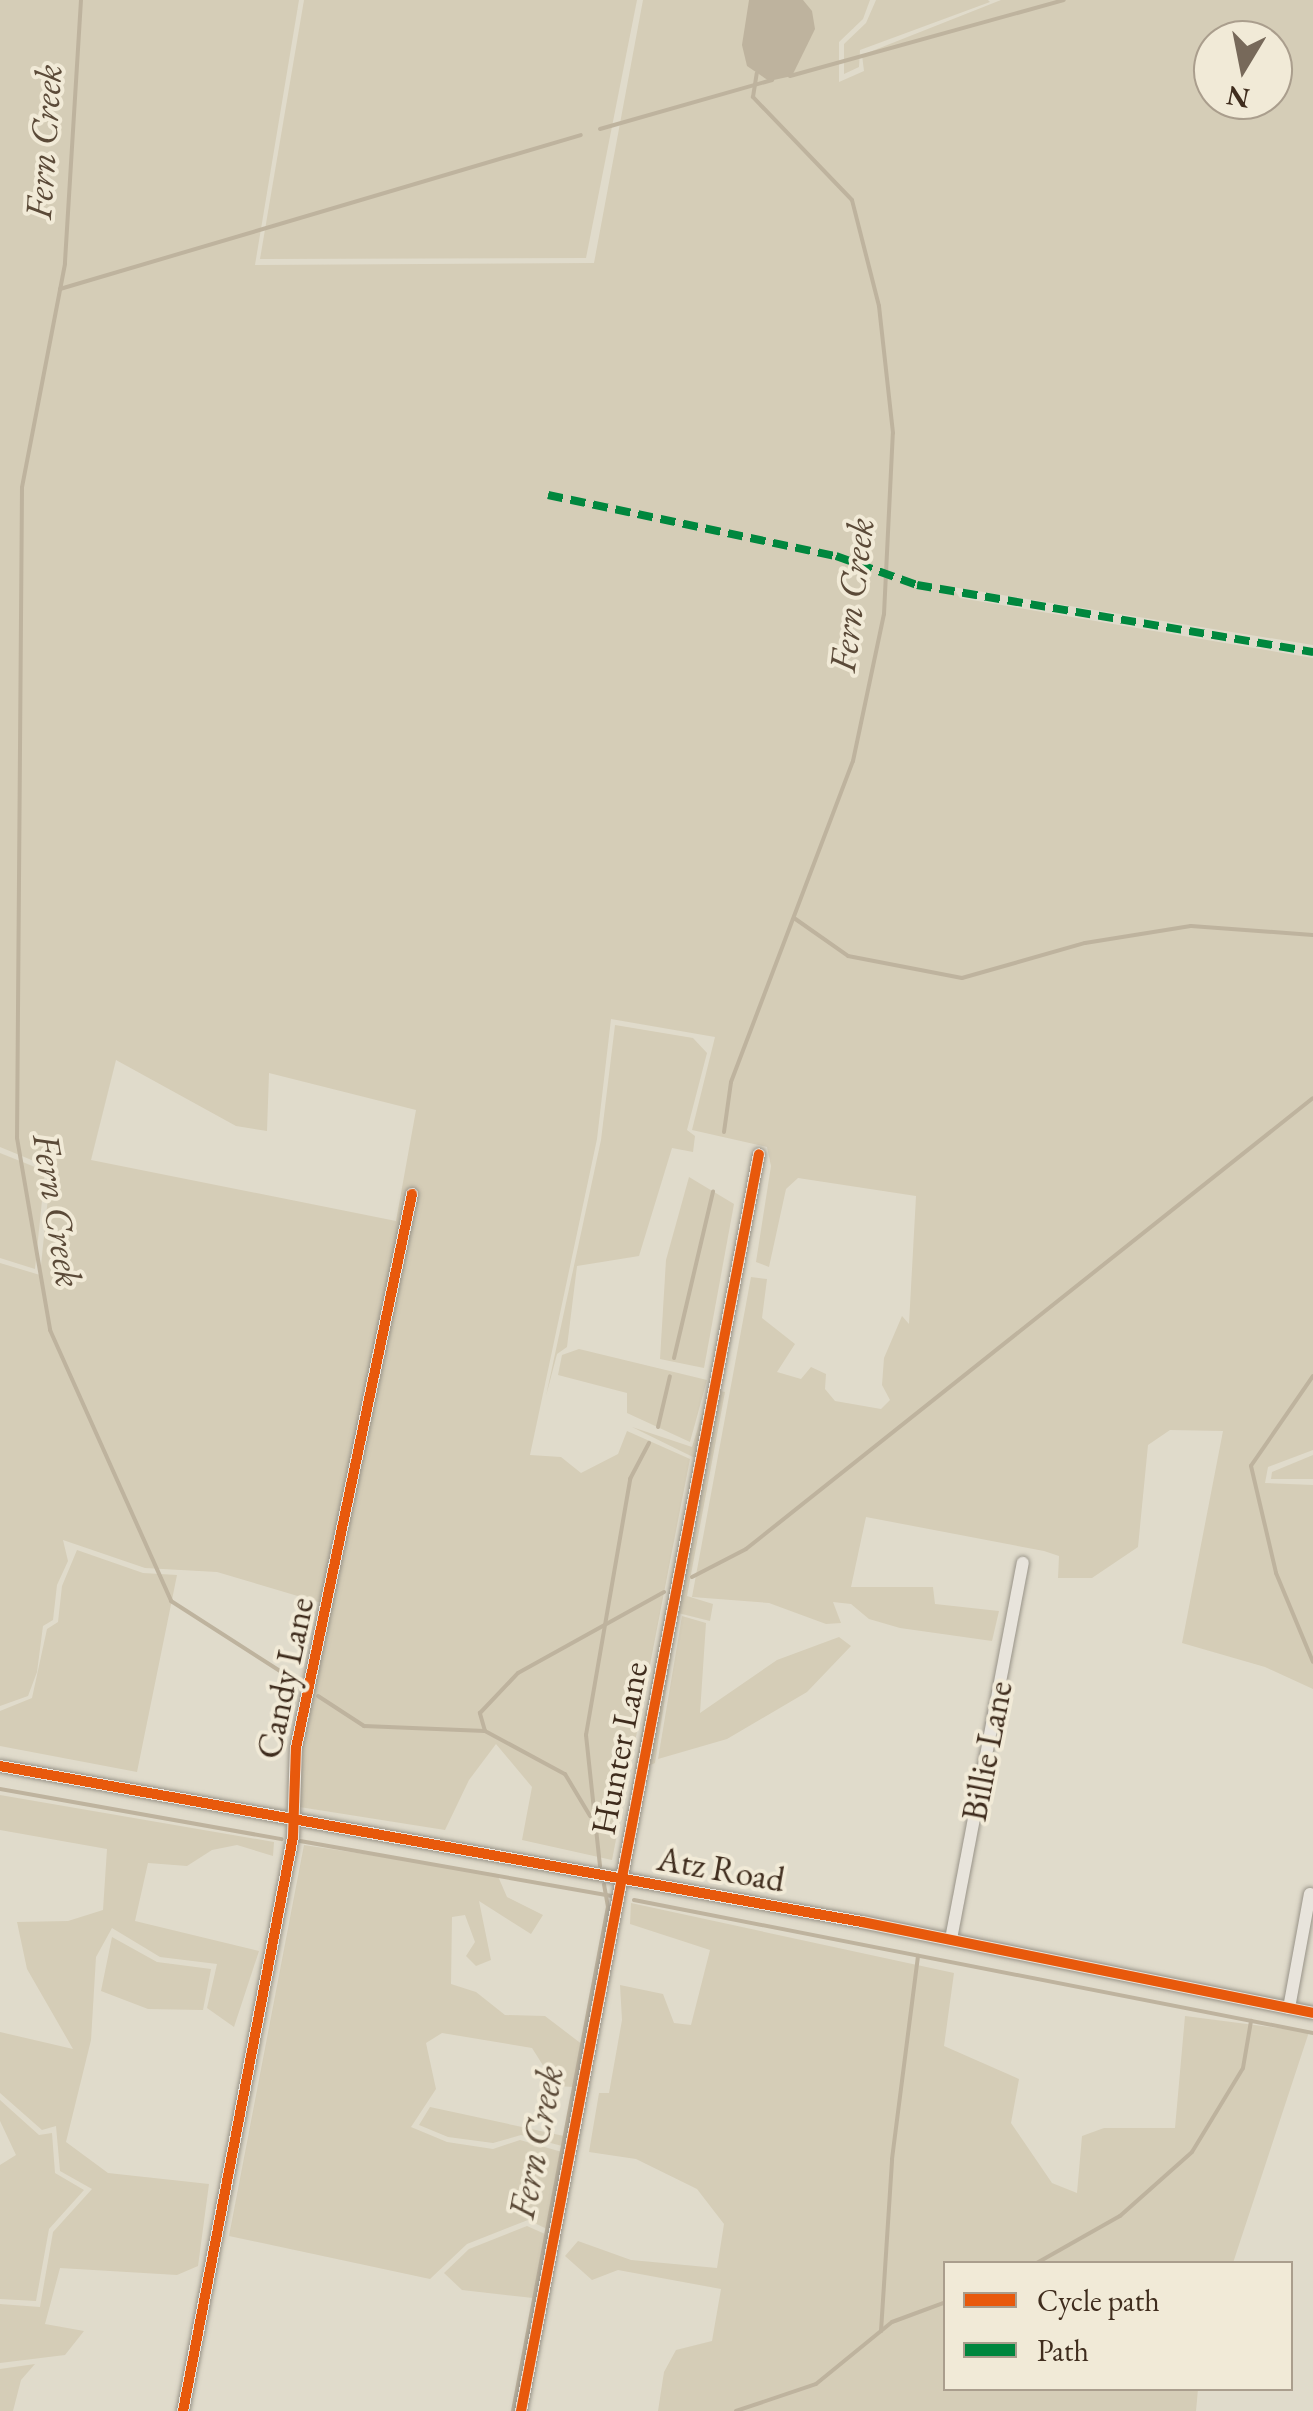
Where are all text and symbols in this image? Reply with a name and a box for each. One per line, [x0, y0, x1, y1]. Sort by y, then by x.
north arrow [1193, 20, 1293, 120]
water label: Fern Creek [15, 63, 71, 221]
text: N [1224, 78, 1252, 117]
water label: Fern Creek [819, 515, 883, 675]
water label: Fern Creek [23, 1130, 93, 1290]
street label: Candy Lane [247, 1593, 323, 1763]
street label: Hunter Lane [582, 1658, 656, 1838]
street label: Billie Lane [953, 1677, 1021, 1825]
street label: Atz Road [654, 1837, 788, 1901]
water label: Fern Creek [498, 2062, 572, 2222]
legend [943, 2261, 1293, 2391]
text: Cycle path [1037, 2281, 1160, 2320]
text: Path [1037, 2331, 1089, 2370]

